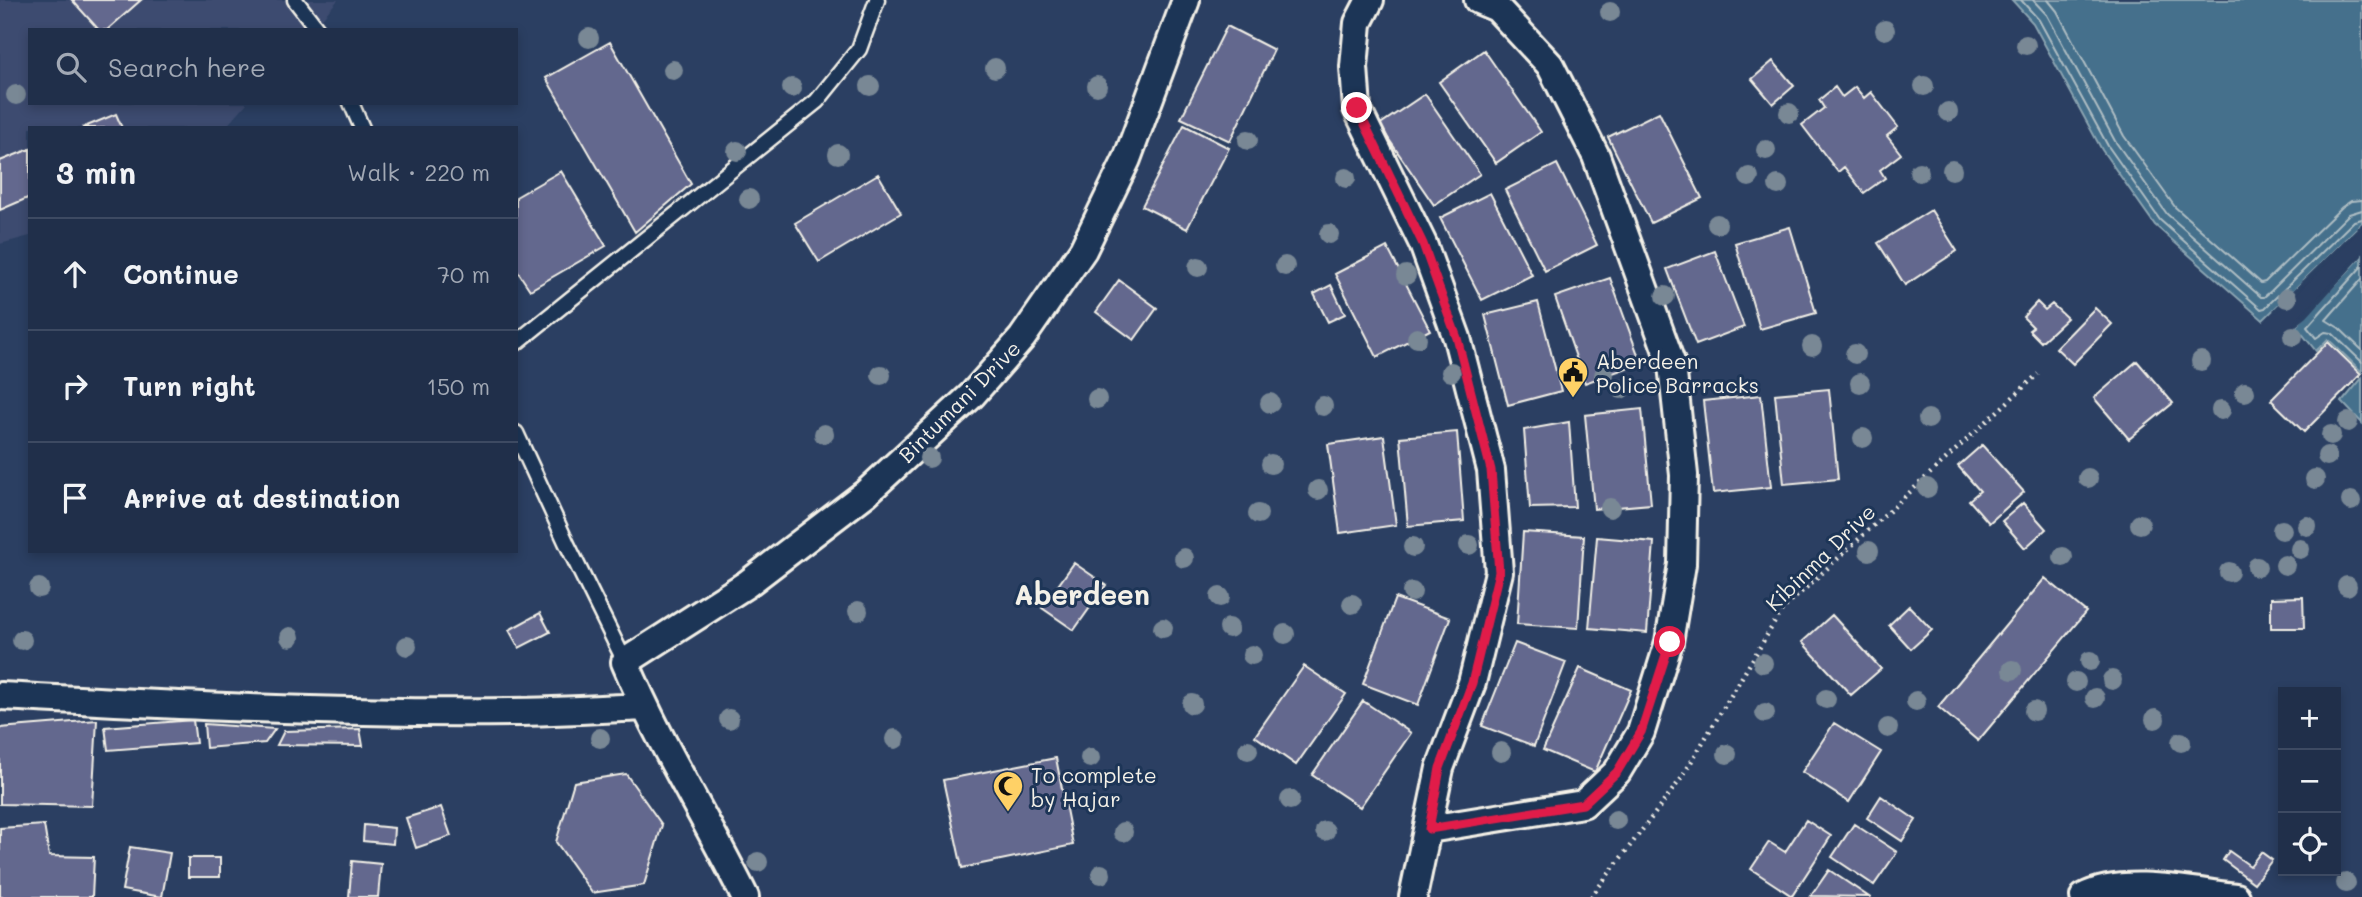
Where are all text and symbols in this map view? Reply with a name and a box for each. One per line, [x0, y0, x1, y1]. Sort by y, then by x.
search box [28, 28, 518, 105]
icon: search [52, 48, 90, 86]
text: Search here [108, 50, 266, 84]
route end [1341, 92, 1372, 123]
text: 3 min [56, 152, 136, 192]
text: Walk · 220 m [347, 157, 490, 187]
icon: ahead [56, 255, 94, 293]
text: Continue [123, 257, 239, 291]
text: 70 m [437, 259, 490, 289]
street label: Bintumani Drive [892, 334, 1026, 468]
place label: Aberdeen Police Barracks [1596, 347, 1759, 398]
public building icon: Aberdeen Police Barracks [1556, 355, 1590, 399]
icon: right [56, 367, 94, 405]
text: Turn right [123, 369, 256, 403]
text: 150 m [426, 371, 490, 401]
icon: arrive [56, 479, 94, 517]
text: Arrive at destination [123, 481, 400, 515]
street label: Kibinma Drive [1759, 498, 1881, 616]
district label: Aberdeen [1014, 576, 1150, 612]
route start [1654, 626, 1685, 657]
map controls [2278, 687, 2341, 876]
button: + [2278, 687, 2341, 750]
button: − [2278, 750, 2341, 813]
place label: To complete by Hajar [1031, 761, 1157, 812]
mosque icon: To complete by Hajar [991, 769, 1025, 813]
button: locate [2278, 813, 2341, 876]

